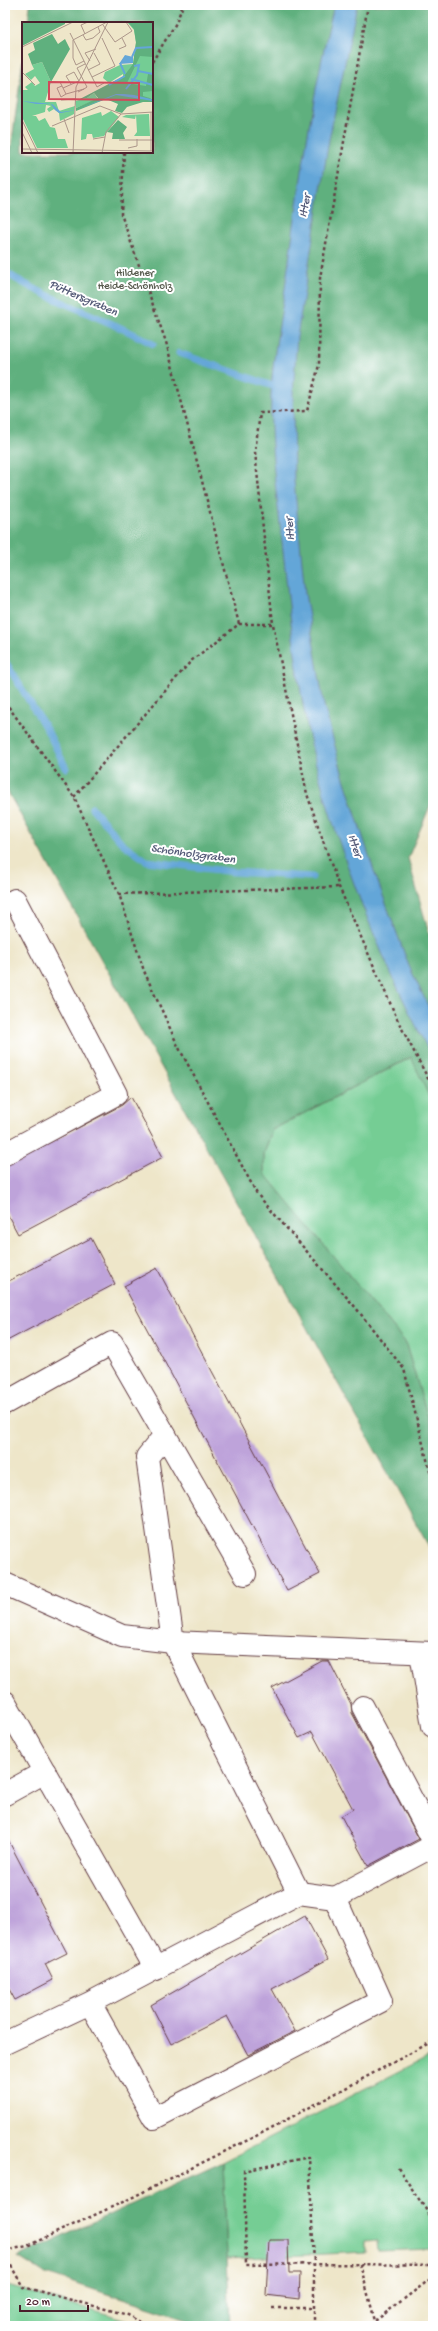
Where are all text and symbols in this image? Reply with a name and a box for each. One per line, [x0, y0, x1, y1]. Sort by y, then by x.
inset map [22, 22, 153, 153]
water label: Itter [297, 191, 316, 219]
park label: Hildener Heide-Schönholz [98, 268, 173, 293]
water label: Püttersgraben [47, 278, 119, 320]
water label: Itter [283, 514, 299, 541]
water label: Itter [344, 833, 365, 862]
water label: Schönholzgraben [150, 842, 236, 868]
scale bar [20, 2287, 88, 2313]
text: 20 m [26, 2296, 51, 2310]

